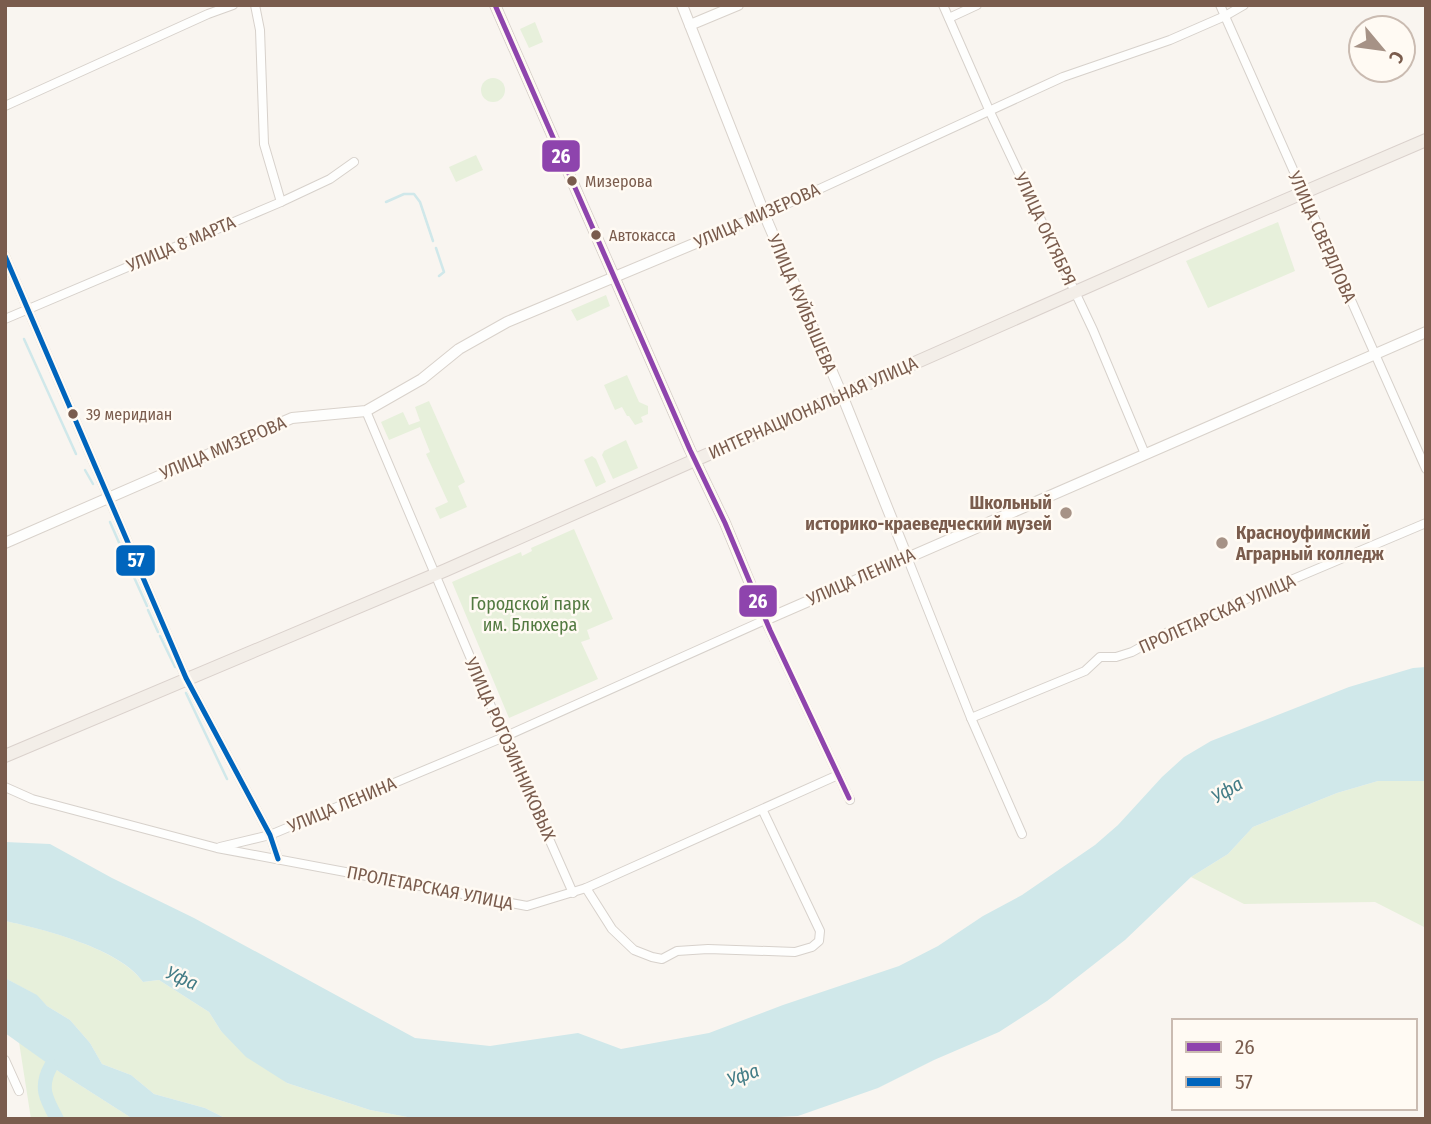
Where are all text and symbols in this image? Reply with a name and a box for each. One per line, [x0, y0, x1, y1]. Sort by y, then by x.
north arrow [1347, 14, 1417, 84]
text: С [1384, 47, 1409, 67]
line badge: 26 [541, 139, 581, 173]
text: 26 [551, 145, 570, 168]
street label: УЛИЦА СВЕРДЛОВА [1283, 167, 1361, 307]
street label: УЛИЦА ОКТЯБРЯ [1009, 168, 1081, 289]
place label: Мизерова [585, 172, 653, 191]
marker: Мизерова [565, 174, 579, 188]
street label: УЛИЦА МИЗЕРОВА [690, 178, 824, 254]
street label: УЛИЦА 8 МАРТА [122, 211, 239, 277]
place label: Автокасса [609, 226, 676, 245]
marker: Автокасса [589, 228, 603, 242]
street label: УЛИЦА КУЙБЫШЕВА [762, 230, 841, 377]
street label: ИНТЕРНАЦИОНАЛЬНАЯ УЛИЦА [705, 352, 921, 464]
place label: 39 меридиан [86, 405, 172, 424]
marker: 39 меридиан [66, 407, 80, 421]
street label: УЛИЦА МИЗЕРОВА [156, 411, 290, 485]
place label: Школьный историко-краеведческий музей [805, 492, 1052, 535]
marker: Школьный историко-краеведческий музей [1058, 505, 1074, 521]
place label: Красноуфимский Аграрный колледж [1235, 522, 1385, 565]
marker: Красноуфимский Аграрный колледж [1214, 535, 1230, 551]
street label: УЛИЦА ЛЕНИНА [803, 543, 919, 611]
line badge: 57 [115, 544, 156, 577]
text: 57 [128, 549, 145, 572]
street label: ПРОЛЕТАРСКАЯ УЛИЦА [1135, 569, 1299, 658]
line badge: 26 [738, 584, 778, 618]
text: 26 [748, 590, 767, 613]
park label: Городской парк им. Блюхера [470, 593, 590, 636]
street label: УЛИЦА РОГОЗИННИКОВЫХ [459, 653, 560, 844]
street label: УЛИЦА ЛЕНИНА [284, 772, 400, 838]
water label: Уфа [1207, 772, 1247, 808]
street label: ПРОЛЕТАРСКАЯ УЛИЦА [345, 861, 516, 915]
water label: Уфа [163, 961, 201, 995]
legend [1172, 1019, 1417, 1110]
text: 26 [1235, 1034, 1255, 1060]
water label: Уфа [724, 1059, 762, 1091]
text: 57 [1235, 1069, 1253, 1095]

